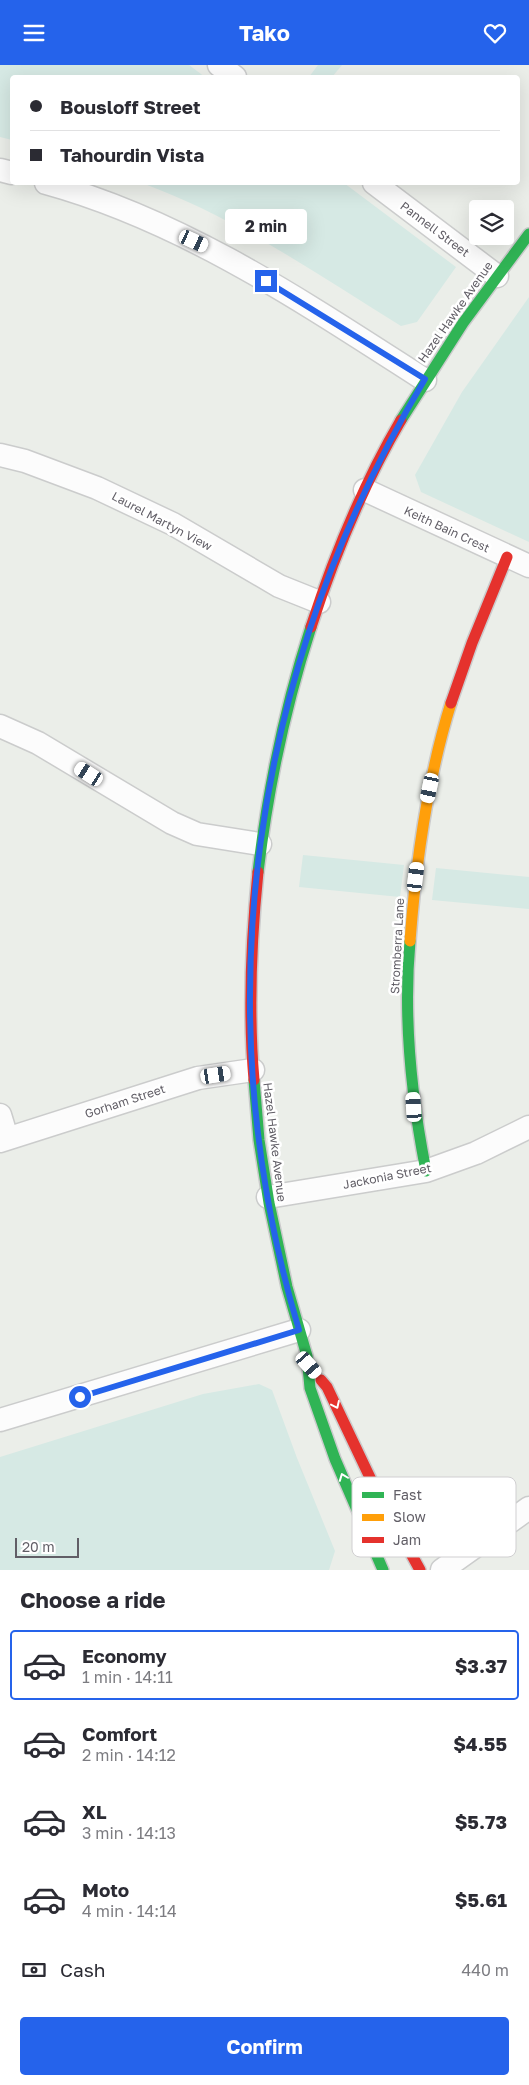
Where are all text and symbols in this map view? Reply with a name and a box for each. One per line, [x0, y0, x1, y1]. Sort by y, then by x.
icon: menu [20, 19, 48, 47]
text: Tako [239, 19, 290, 46]
icon: heart [481, 19, 509, 47]
text: Bousloff Street [60, 95, 201, 118]
text: Tahourdin Vista [60, 143, 204, 166]
street label: Pannell Street [398, 198, 473, 260]
map controls [469, 200, 514, 245]
button: layers [469, 200, 514, 245]
callout: 2 min [225, 209, 307, 243]
text: 2 min [245, 216, 287, 236]
car [177, 228, 210, 254]
street label: Hazel Hawke Avenue [414, 258, 496, 366]
route end [255, 270, 277, 292]
street label: Laurel Martyn View [109, 488, 215, 554]
street label: Keith Bain Crest [402, 503, 492, 555]
car [72, 760, 105, 788]
car [419, 772, 440, 804]
car [406, 861, 425, 893]
street label: Stromberra Lane [387, 898, 407, 994]
car [200, 1065, 231, 1085]
street label: Gorham Street [83, 1081, 167, 1121]
street label: Hazel Hawke Avenue [260, 1081, 290, 1203]
car [405, 1092, 422, 1122]
street label: Jackonia Street [342, 1160, 433, 1192]
car [293, 1349, 324, 1381]
route start [69, 1386, 91, 1408]
one-way arrow [330, 1400, 340, 1409]
one-way arrow [339, 1473, 349, 1482]
legend [352, 1477, 516, 1557]
text: Fast [393, 1486, 422, 1503]
text: Slow [393, 1508, 426, 1525]
text: Jam [393, 1531, 421, 1548]
scale bar [15, 1535, 79, 1558]
text: 20 m [22, 1538, 55, 1555]
text: Choose a ride [20, 1586, 166, 1613]
icon: car [22, 1643, 67, 1688]
text: Economy [82, 1644, 167, 1667]
text: $3.37 [455, 1654, 507, 1677]
text: 1 min · 14:11 [82, 1667, 173, 1687]
icon: car [22, 1721, 67, 1766]
text: Comfort [82, 1722, 157, 1745]
text: $4.55 [453, 1732, 507, 1755]
text: 2 min · 14:12 [82, 1745, 176, 1765]
icon: car [22, 1799, 67, 1844]
text: XL [82, 1800, 107, 1823]
text: $5.73 [455, 1810, 507, 1833]
text: 3 min · 14:13 [82, 1823, 176, 1843]
icon: car [22, 1877, 67, 1922]
text: Moto [82, 1878, 129, 1901]
text: $5.61 [455, 1888, 507, 1911]
text: 4 min · 14:14 [82, 1901, 177, 1921]
icon: cash [20, 1956, 48, 1984]
text: Cash [60, 1958, 105, 1981]
text: 440 m [461, 1960, 509, 1980]
button: Confirm [20, 2017, 509, 2075]

